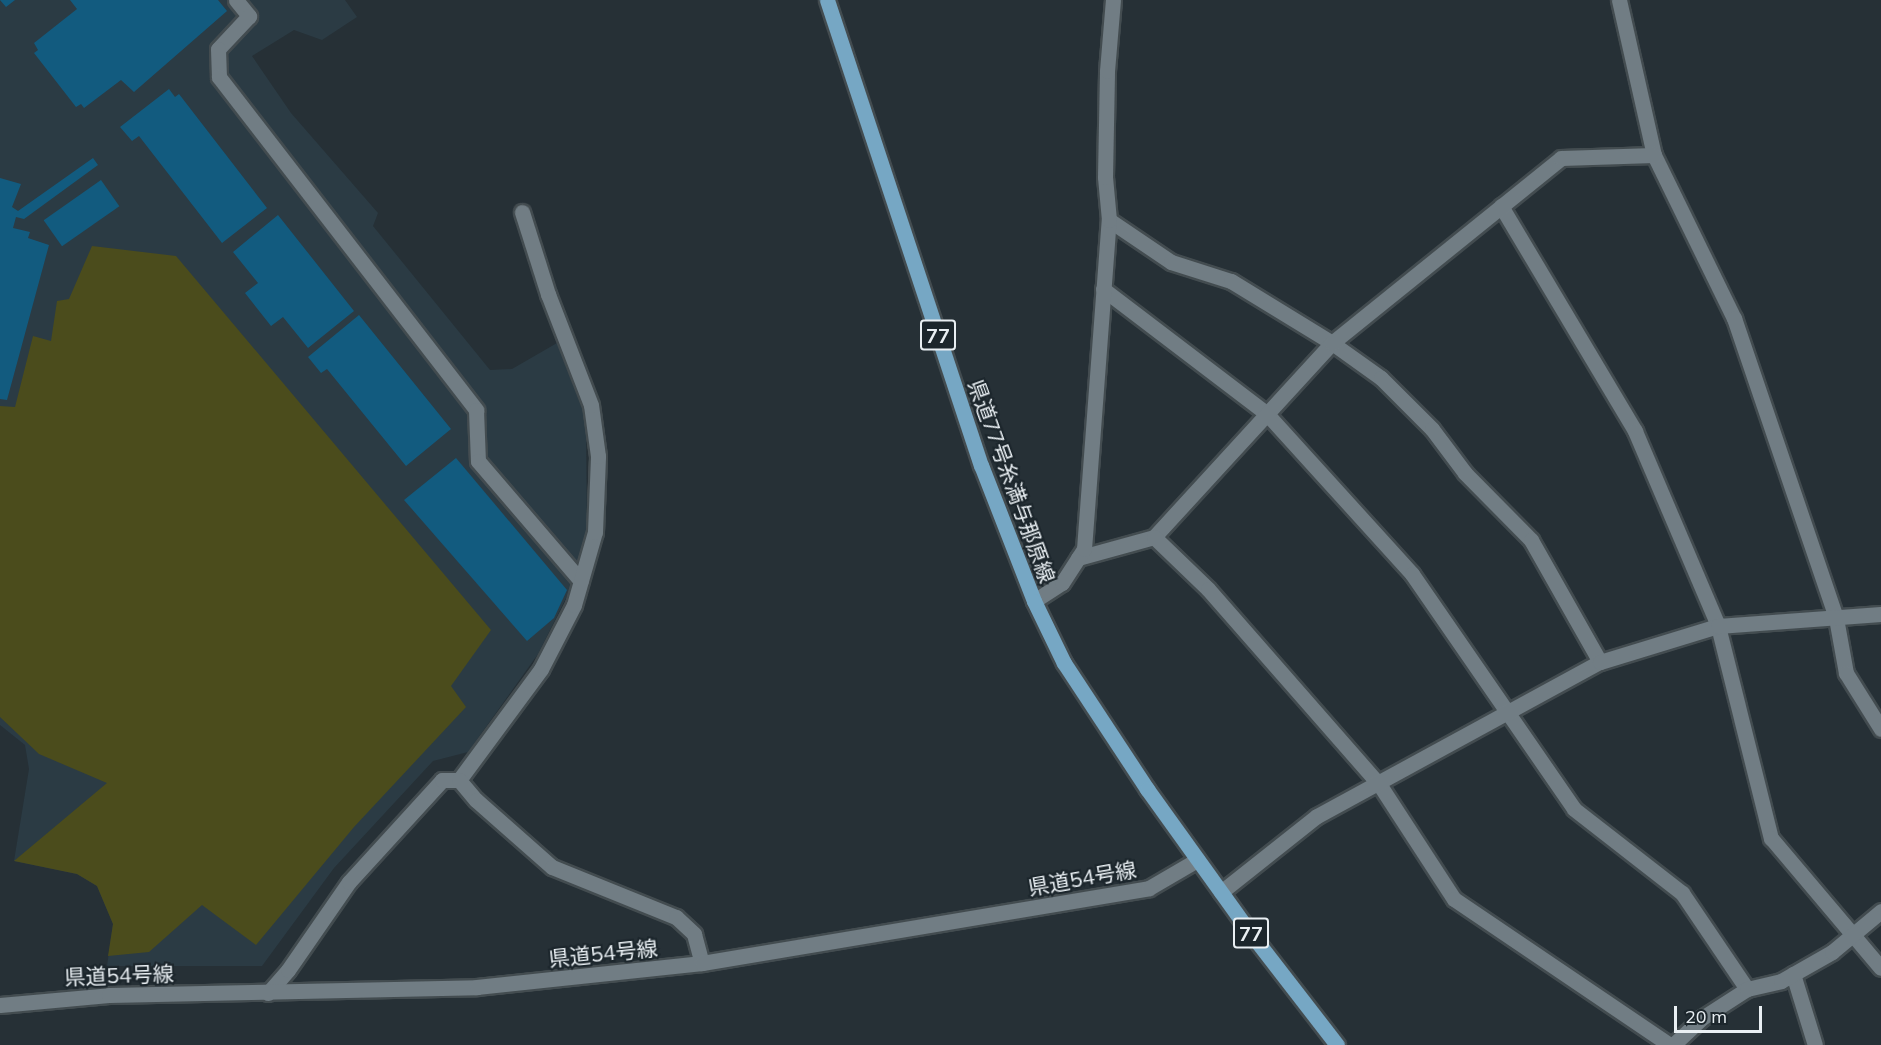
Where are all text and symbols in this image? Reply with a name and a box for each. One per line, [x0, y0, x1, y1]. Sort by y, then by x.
road number: 77 [920, 318, 956, 352]
street label: 県道77号糸満与那原線 [964, 376, 1060, 586]
street label: 県道54号線 [1026, 856, 1138, 900]
road number: 77 [1233, 916, 1269, 950]
street label: 県道54号線 [547, 935, 659, 971]
street label: 県道54号線 [64, 961, 174, 989]
scale bar [1677, 994, 1766, 1032]
text: 20 m [1685, 1005, 1727, 1028]

